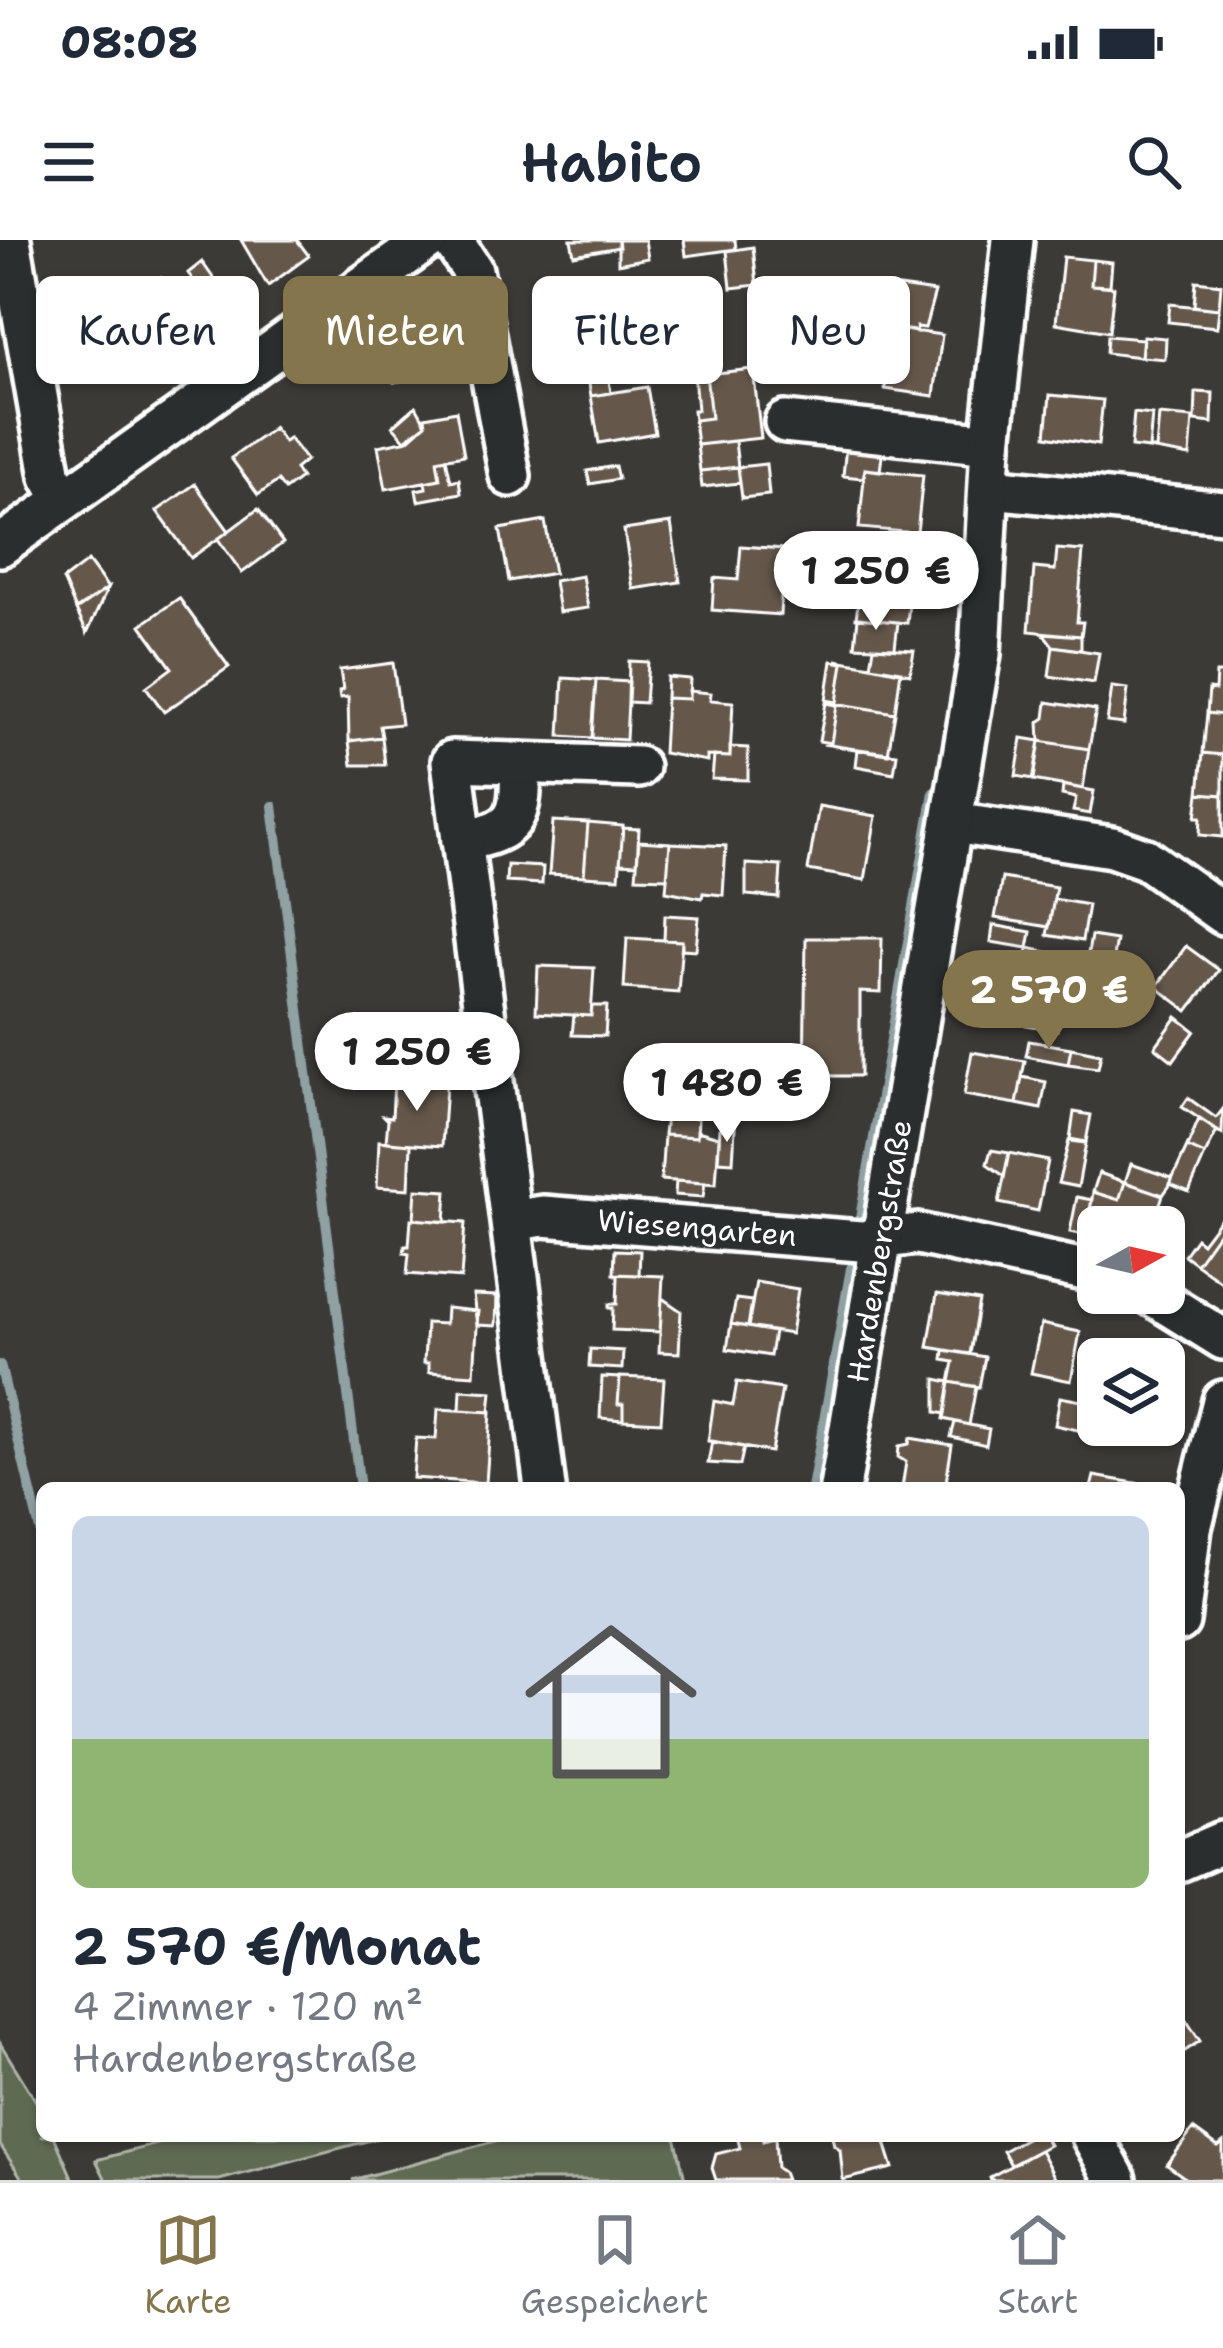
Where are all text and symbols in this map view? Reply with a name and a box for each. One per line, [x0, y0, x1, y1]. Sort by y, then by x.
text: 08:08 [60, 12, 199, 72]
text: Habito [521, 126, 702, 198]
icon: menu [36, 129, 102, 195]
icon: search [1121, 129, 1187, 195]
chip: Kaufen [36, 276, 259, 384]
chip: Mieten [283, 276, 508, 384]
chip: Filter [532, 276, 723, 384]
chip: Neu [747, 276, 910, 384]
pin: 1 250 € [765, 531, 987, 633]
text: 1 250 € [801, 544, 951, 596]
pin: 2 570 € [938, 950, 1160, 1052]
text: 2 570 € [969, 963, 1129, 1015]
pin: 1 250 € [306, 1012, 528, 1114]
text: 1 250 € [342, 1025, 492, 1077]
pin: 1 480 € [616, 1043, 838, 1145]
text: 1 480 € [650, 1056, 804, 1108]
street label: Hardenbergstraße [837, 1117, 921, 1386]
street label: Wiesengarten [596, 1199, 798, 1256]
north arrow [1077, 1206, 1185, 1314]
map controls [1077, 1206, 1185, 1446]
button: layers [1077, 1338, 1185, 1446]
icon: home [503, 1594, 719, 1810]
text: 2 570 €/Monat [72, 1912, 481, 1980]
text: 4 Zimmer · 120 m² [72, 1980, 423, 2032]
text: Hardenbergstraße [72, 2032, 418, 2084]
tab: Karte [145, 2207, 232, 2324]
tab: Gespeichert [521, 2207, 709, 2324]
tab: Start [998, 2207, 1078, 2324]

